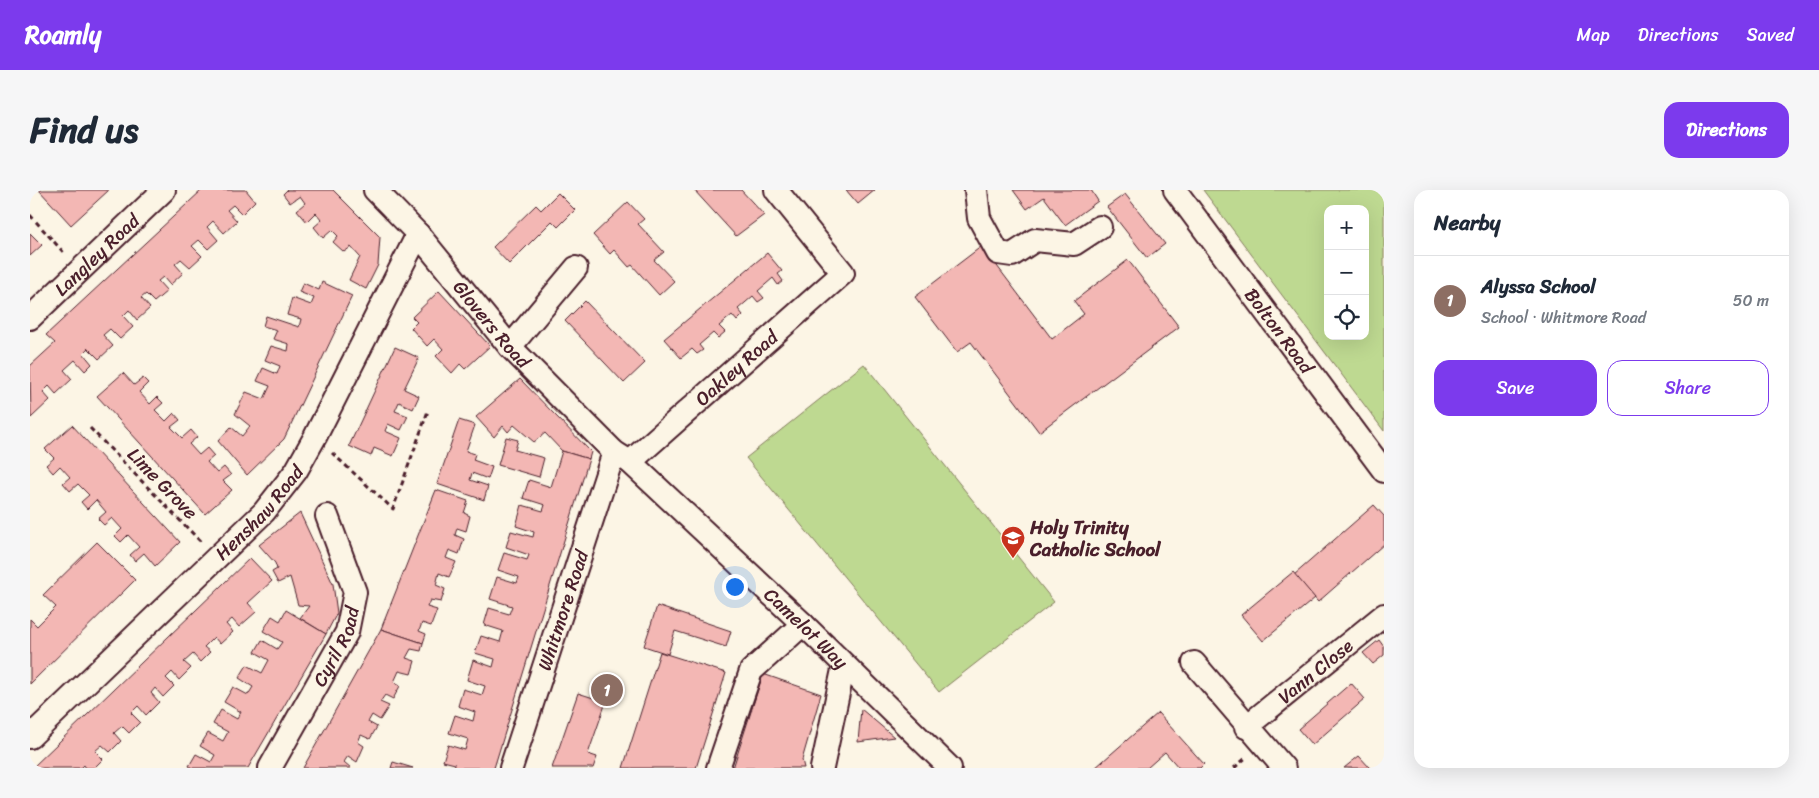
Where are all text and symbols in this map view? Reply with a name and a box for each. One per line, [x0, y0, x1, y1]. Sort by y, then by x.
text: Roamly [25, 14, 101, 56]
text: Map [1577, 19, 1610, 51]
text: Directions [1638, 19, 1719, 51]
text: Saved [1747, 19, 1794, 51]
text: Find us [30, 99, 138, 161]
button: Directions [1664, 102, 1789, 158]
text: Nearby [1434, 204, 1500, 242]
street label: Langley Road [46, 205, 148, 304]
map controls [1324, 205, 1369, 340]
button: + [1324, 205, 1369, 250]
button: − [1324, 250, 1369, 295]
text: Alyssa School [1481, 270, 1596, 303]
street label: Glovers Road [444, 273, 539, 377]
street label: Bolton Road [1236, 280, 1324, 383]
text: 1 [1447, 286, 1453, 315]
text: 50 m [1733, 286, 1769, 315]
button: locate [1324, 295, 1369, 340]
text: School · Whitmore Road [1481, 303, 1646, 332]
street label: Oakley Road [687, 320, 787, 414]
button: Save [1434, 360, 1597, 416]
button: Share [1607, 360, 1769, 416]
street label: Lime Grove [119, 439, 206, 528]
street label: Henshaw Road [207, 457, 313, 568]
place label: Holy Trinity Catholic School [1029, 511, 1162, 566]
school or university icon: Holy Trinity Catholic School [1000, 525, 1026, 559]
street label: Whitmore Road [528, 545, 598, 675]
your location [722, 574, 748, 600]
street label: Camelot Way [756, 579, 856, 677]
street label: Cyril Road [303, 602, 369, 693]
street label: Vann Close [1270, 630, 1361, 712]
pin: 1 [591, 671, 623, 709]

